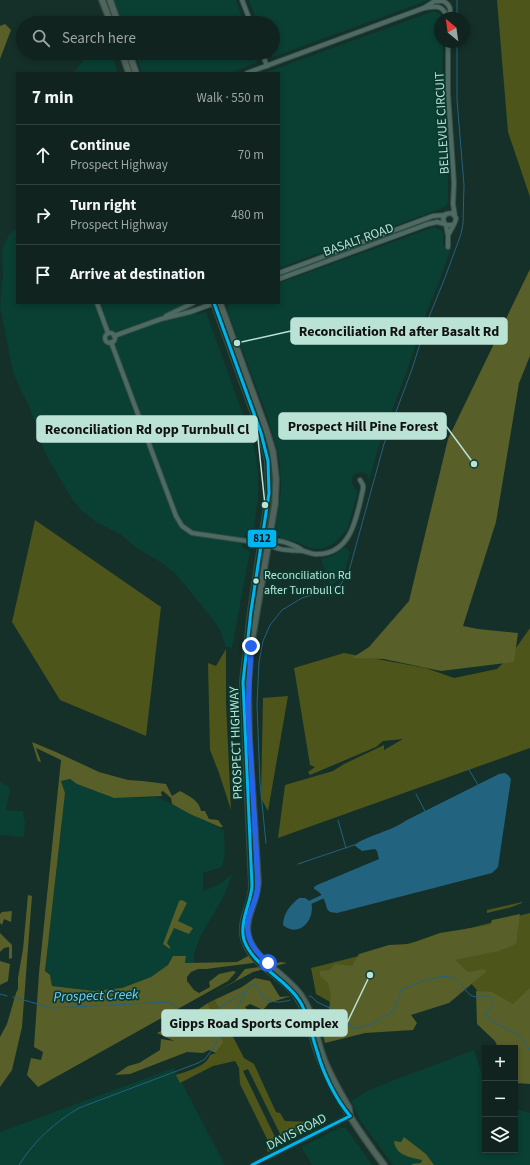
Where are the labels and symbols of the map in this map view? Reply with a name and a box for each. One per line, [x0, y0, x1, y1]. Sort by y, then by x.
north arrow [434, 12, 470, 48]
street label: BELLEVUE CIRCUIT [430, 71, 454, 175]
street label: BASALT ROAD [321, 219, 396, 261]
callout: Reconciliation Rd after Basalt Rd [291, 318, 507, 344]
text: Reconciliation Rd after Basalt Rd [299, 322, 499, 342]
callout: Prospect Hill Pine Forest [279, 413, 446, 439]
callout: Reconciliation Rd opp Turnbull Cl [37, 416, 257, 442]
text: Prospect Hill Pine Forest [288, 417, 439, 437]
text: Reconciliation Rd opp Turnbull Cl [45, 420, 249, 440]
line badge: 812 [247, 529, 277, 548]
text: 812 [253, 531, 271, 546]
place label: Reconciliation Rd after Turnbull Cl [264, 567, 351, 599]
marker: Reconciliation Rd after Turnbull Cl [251, 576, 261, 586]
route end [242, 637, 260, 655]
street label: PROSPECT HIGHWAY [225, 685, 247, 800]
route start [259, 954, 277, 972]
water label: Prospect Creek [53, 985, 139, 1007]
callout: Gipps Road Sports Complex [162, 1010, 347, 1036]
text: Gipps Road Sports Complex [169, 1014, 339, 1034]
street label: DAVIS ROAD [263, 1109, 330, 1155]

